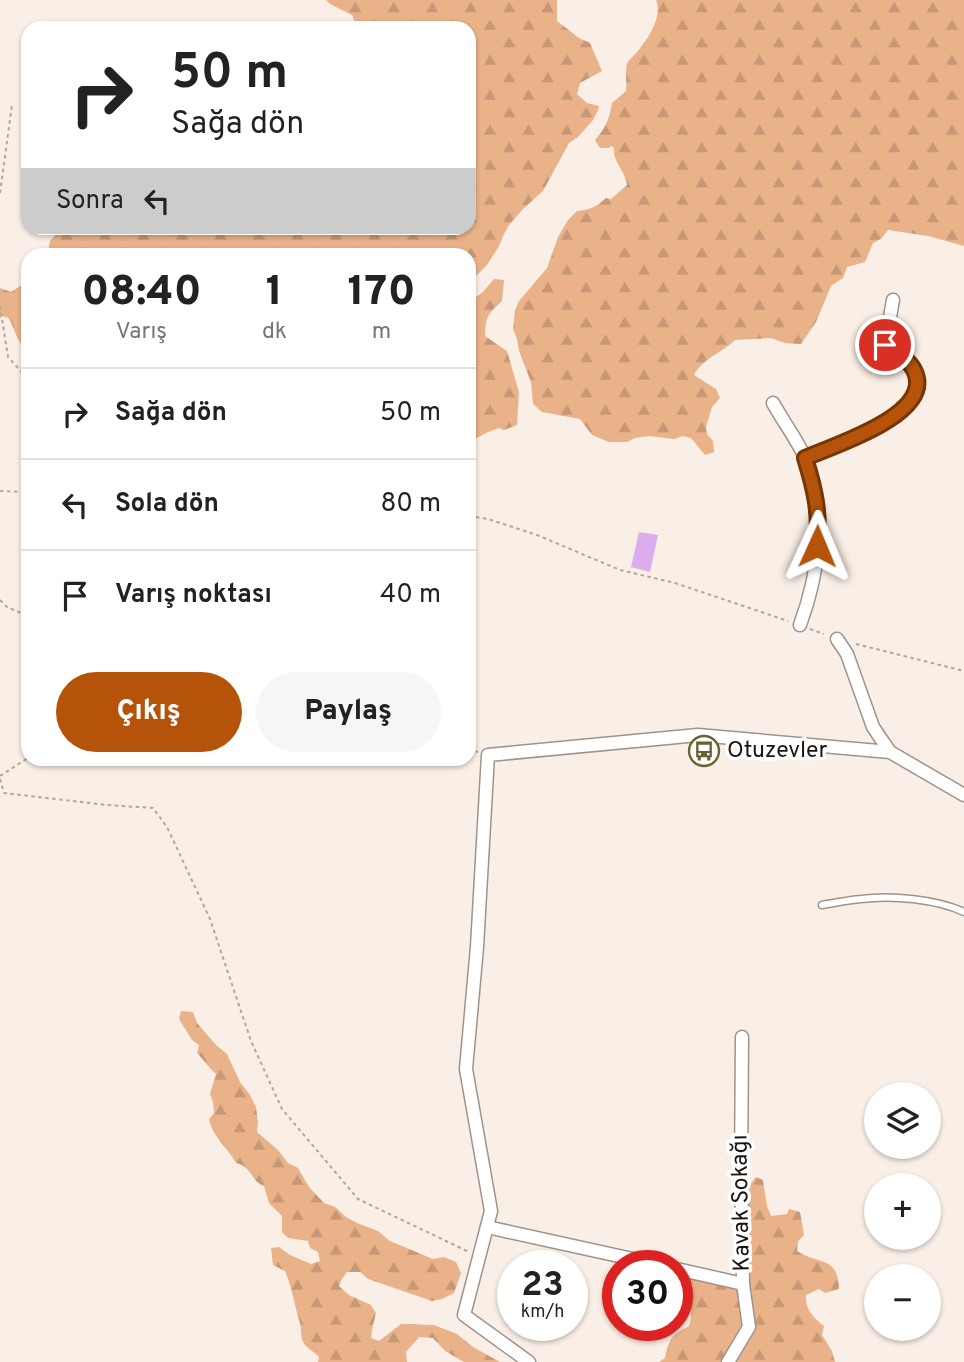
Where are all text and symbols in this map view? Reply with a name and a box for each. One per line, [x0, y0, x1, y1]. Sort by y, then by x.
text: 50 m [171, 44, 288, 106]
icon: right [56, 49, 147, 140]
text: Sağa dön [171, 105, 304, 145]
icon: left [138, 182, 176, 220]
text: Sonra [56, 185, 124, 218]
text: 08:40 [81, 267, 202, 320]
text: 1 [266, 267, 283, 320]
text: 170 [347, 267, 416, 320]
pin [855, 315, 915, 375]
text: Varış [116, 318, 167, 347]
text: dk [262, 318, 287, 347]
text: m [372, 318, 391, 347]
icon: arrive [866, 326, 904, 364]
icon: right [56, 395, 94, 433]
text: Sağa dön [115, 397, 227, 430]
text: 50 m [380, 397, 441, 430]
icon: left [56, 486, 94, 524]
text: Sola dön [115, 488, 219, 521]
text: 80 m [381, 488, 441, 521]
position arrow [780, 509, 854, 583]
icon: arrive [56, 577, 94, 615]
text: Varış noktası [115, 579, 272, 612]
text: 40 m [380, 579, 441, 612]
button: Çıkış [56, 672, 242, 752]
button: Paylaş [256, 672, 441, 752]
bus stop icon: Otuzevler [687, 734, 721, 768]
place label: Otuzevler [727, 737, 828, 766]
map controls [864, 1082, 941, 1341]
button: layers [864, 1082, 941, 1159]
street label: Kavak Sokağı [726, 1134, 758, 1272]
button: + [864, 1173, 941, 1250]
speed limit sign: 30 [602, 1250, 693, 1341]
text: 23 [521, 1264, 564, 1308]
button: − [864, 1264, 941, 1341]
text: km/h [521, 1301, 564, 1324]

